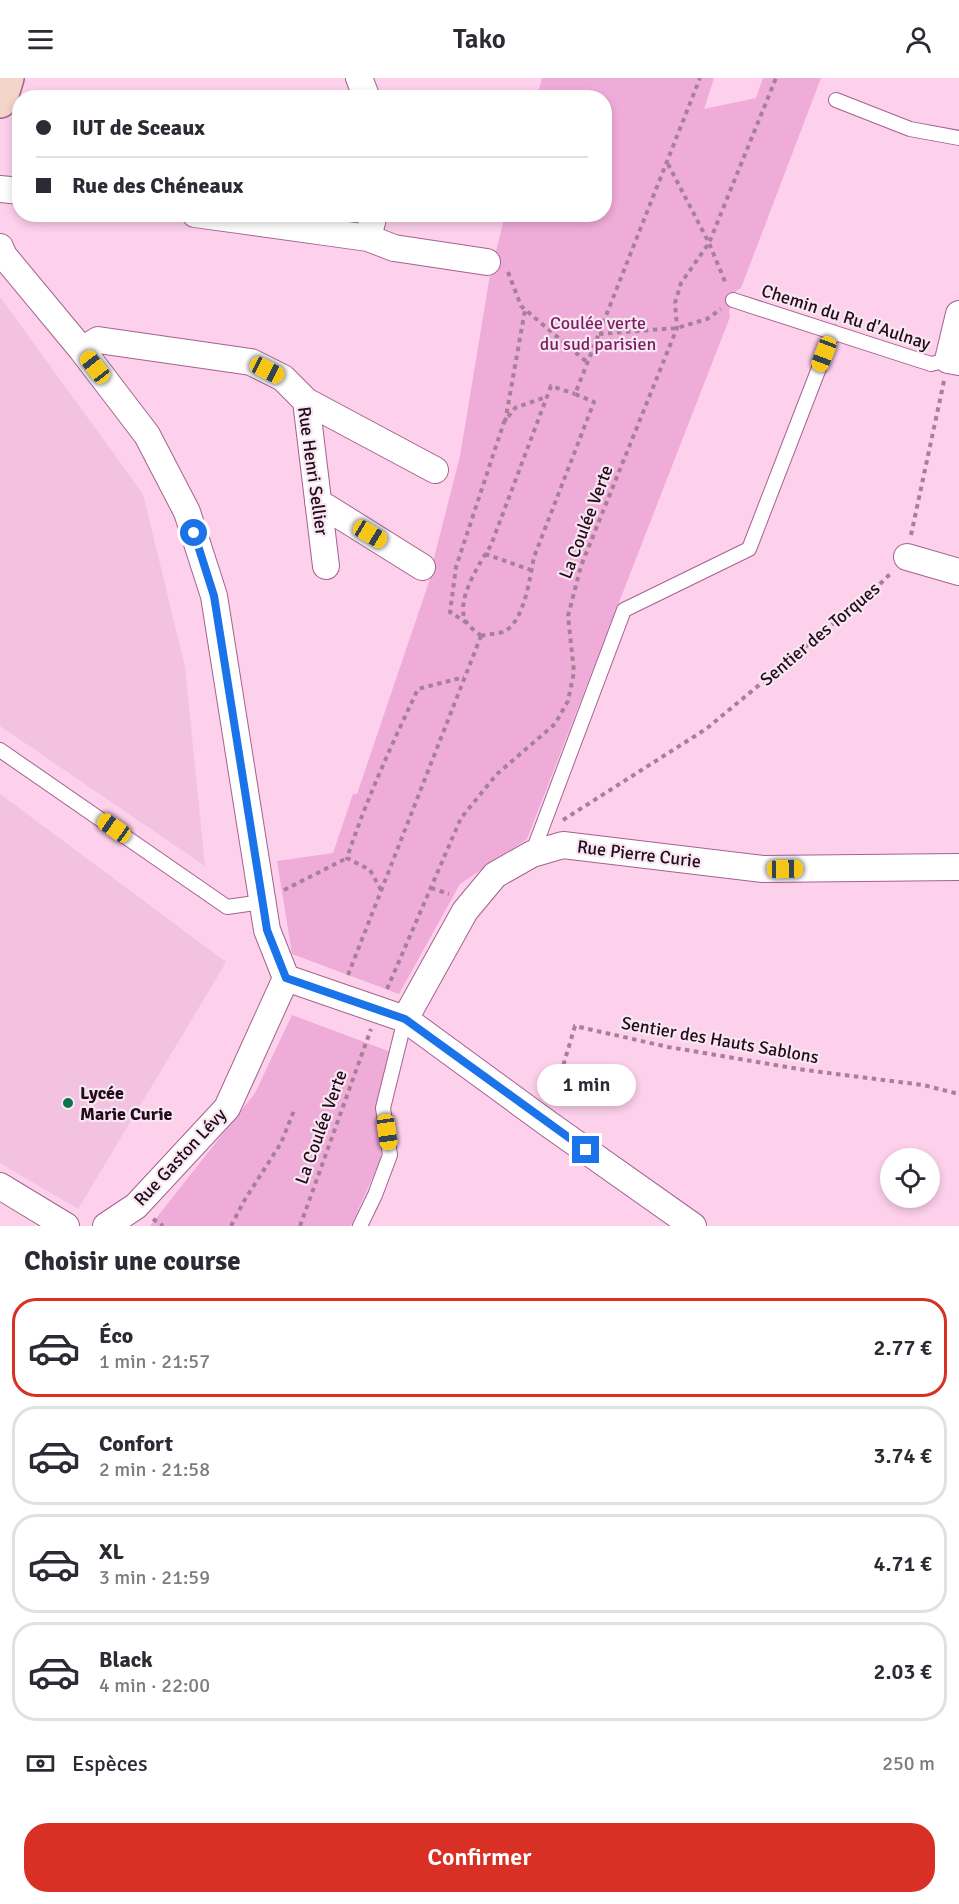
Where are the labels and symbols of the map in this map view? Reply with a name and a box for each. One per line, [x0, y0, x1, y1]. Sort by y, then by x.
street label: Chemin du Ru d'Aulnay [759, 279, 934, 355]
park label: Coulée verte du sud parisien [540, 312, 656, 355]
car [809, 334, 839, 374]
car [77, 347, 113, 387]
car [247, 354, 287, 386]
street label: Rue Henri Sellier [293, 405, 333, 537]
street label: La Coulée Verte [554, 462, 618, 582]
car [350, 517, 390, 551]
route start [180, 519, 207, 546]
street label: Sentier des Torques [756, 577, 884, 690]
car [94, 810, 134, 846]
street label: Rue Pierre Curie [576, 835, 702, 873]
car [767, 860, 803, 878]
street label: Sentier des Hauts Sablons [620, 1012, 821, 1068]
callout: 1 min [536, 1063, 636, 1105]
street label: La Coulée Verte [290, 1067, 352, 1187]
place label: Lycée Marie Curie [80, 1082, 173, 1125]
marker: Lycée Marie Curie [61, 1096, 75, 1110]
street label: Rue Gaston Lévy [129, 1103, 231, 1210]
car [376, 1113, 398, 1151]
route end [572, 1136, 599, 1163]

